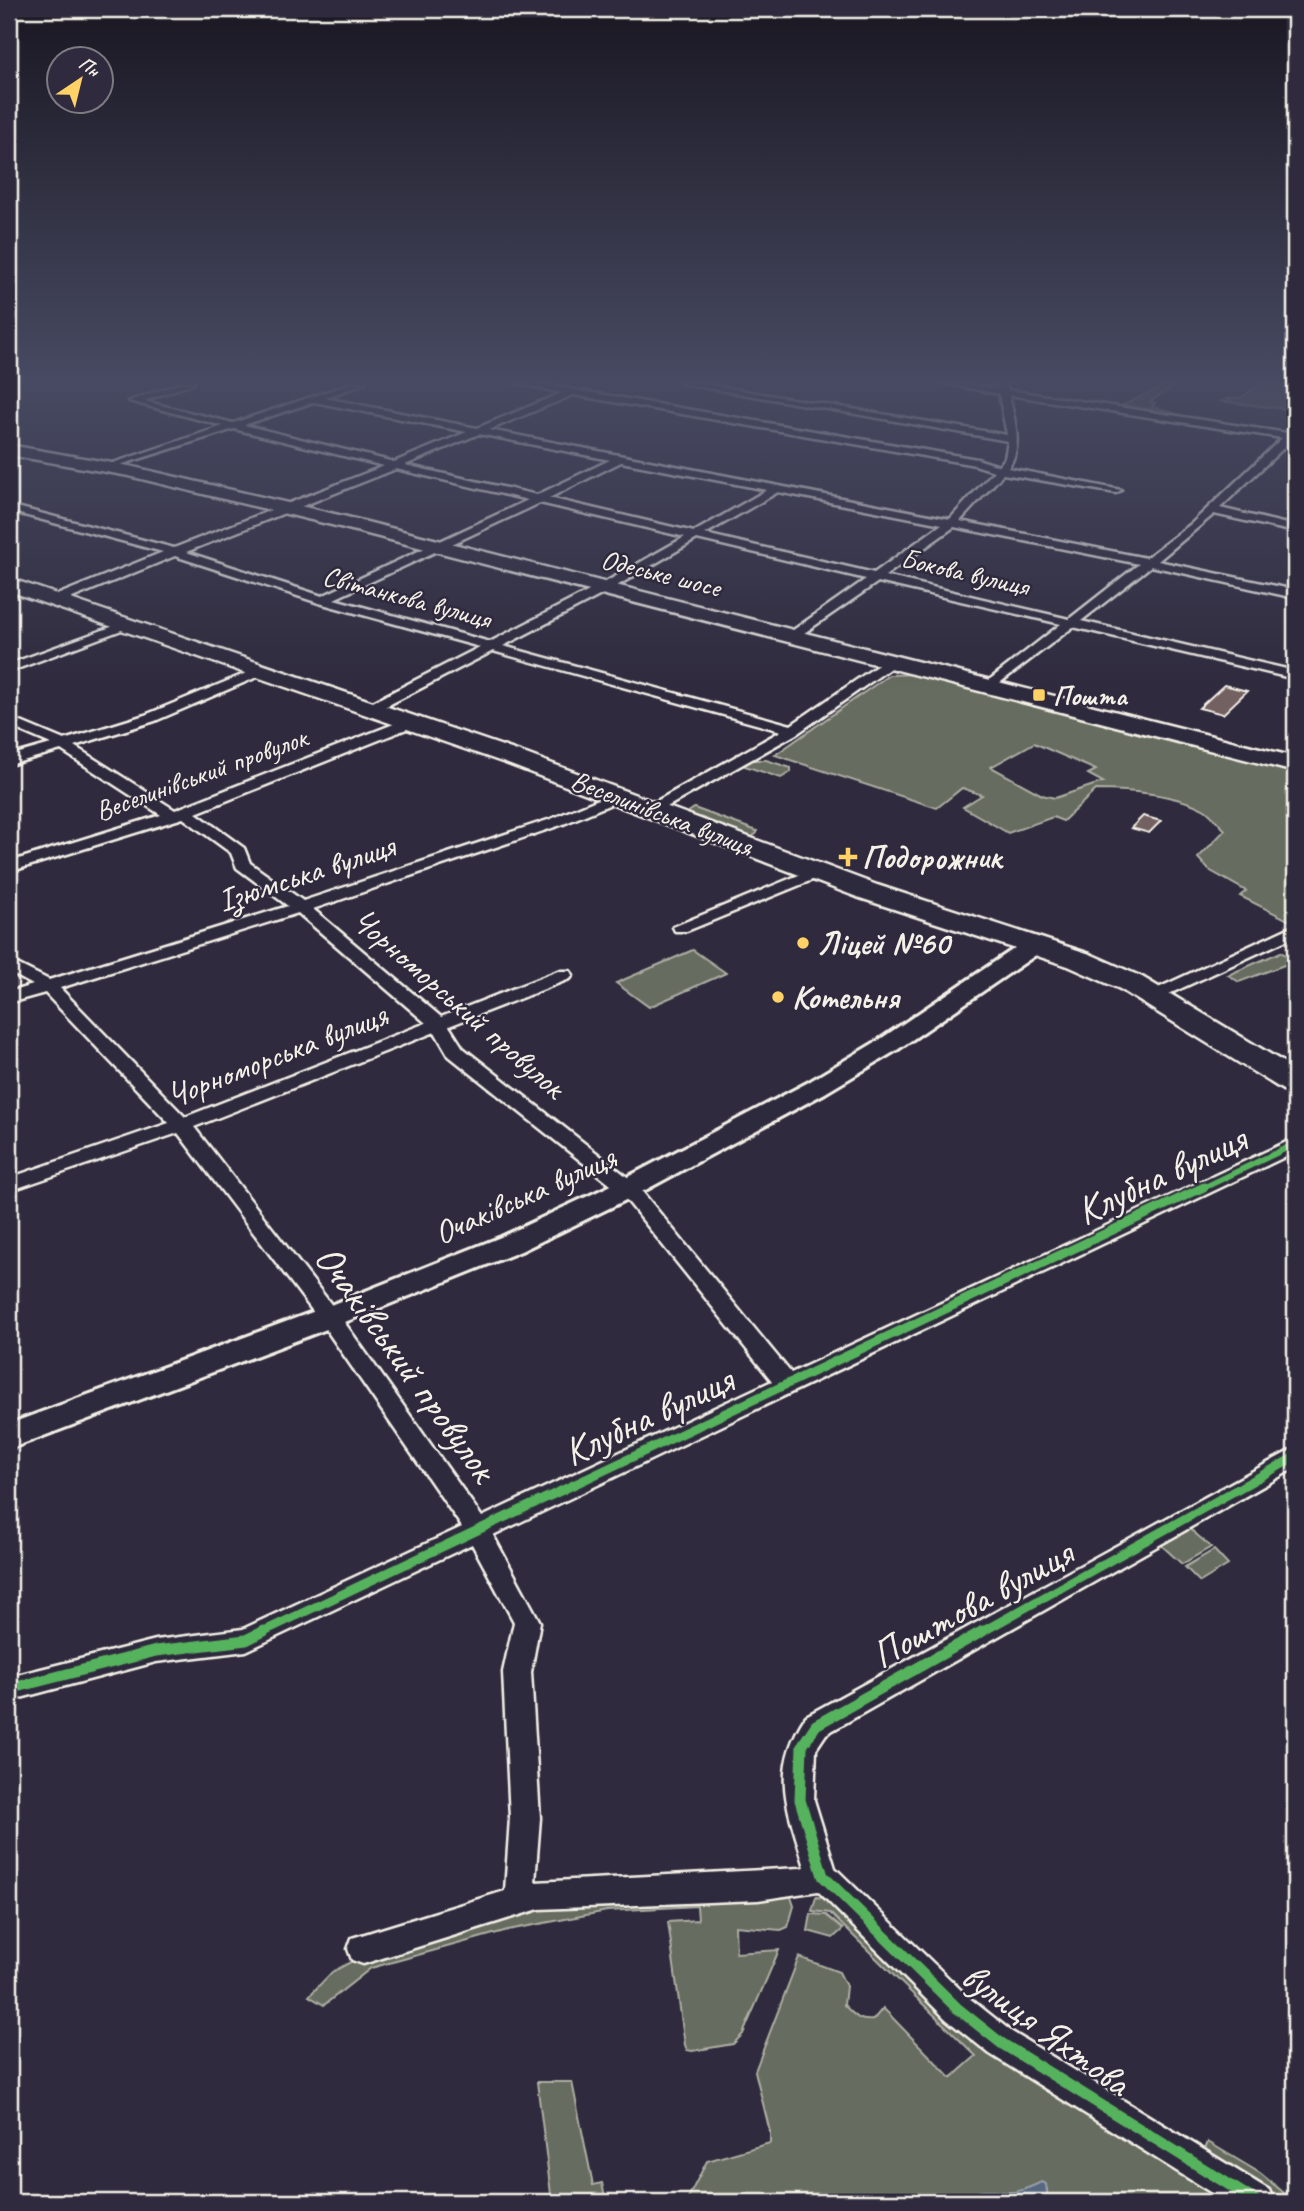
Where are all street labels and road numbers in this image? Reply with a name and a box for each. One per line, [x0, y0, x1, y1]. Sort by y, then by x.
street label: Бокова вулиця [898, 540, 1035, 604]
street label: Одеське шосе [598, 541, 726, 605]
street label: Світанкова вулиця [319, 558, 497, 637]
street label: Веселинівський провулок [90, 718, 314, 829]
street label: Веселинівська вулиця [566, 762, 759, 864]
street label: Ізюмська вулиця [212, 824, 402, 921]
street label: Чорноморський провулок [344, 899, 576, 1109]
street label: Чорноморська вулиця [161, 993, 394, 1116]
street label: Клубна вулиця [1068, 1113, 1256, 1236]
street label: Очаківська вулиця [427, 1136, 624, 1254]
street label: Очаківський провулок [303, 1235, 511, 1494]
street label: Клубна вулиця [555, 1354, 743, 1477]
street label: Поштова вулиця [863, 1527, 1084, 1680]
street label: вулиця Яхтова [952, 1951, 1143, 2109]

